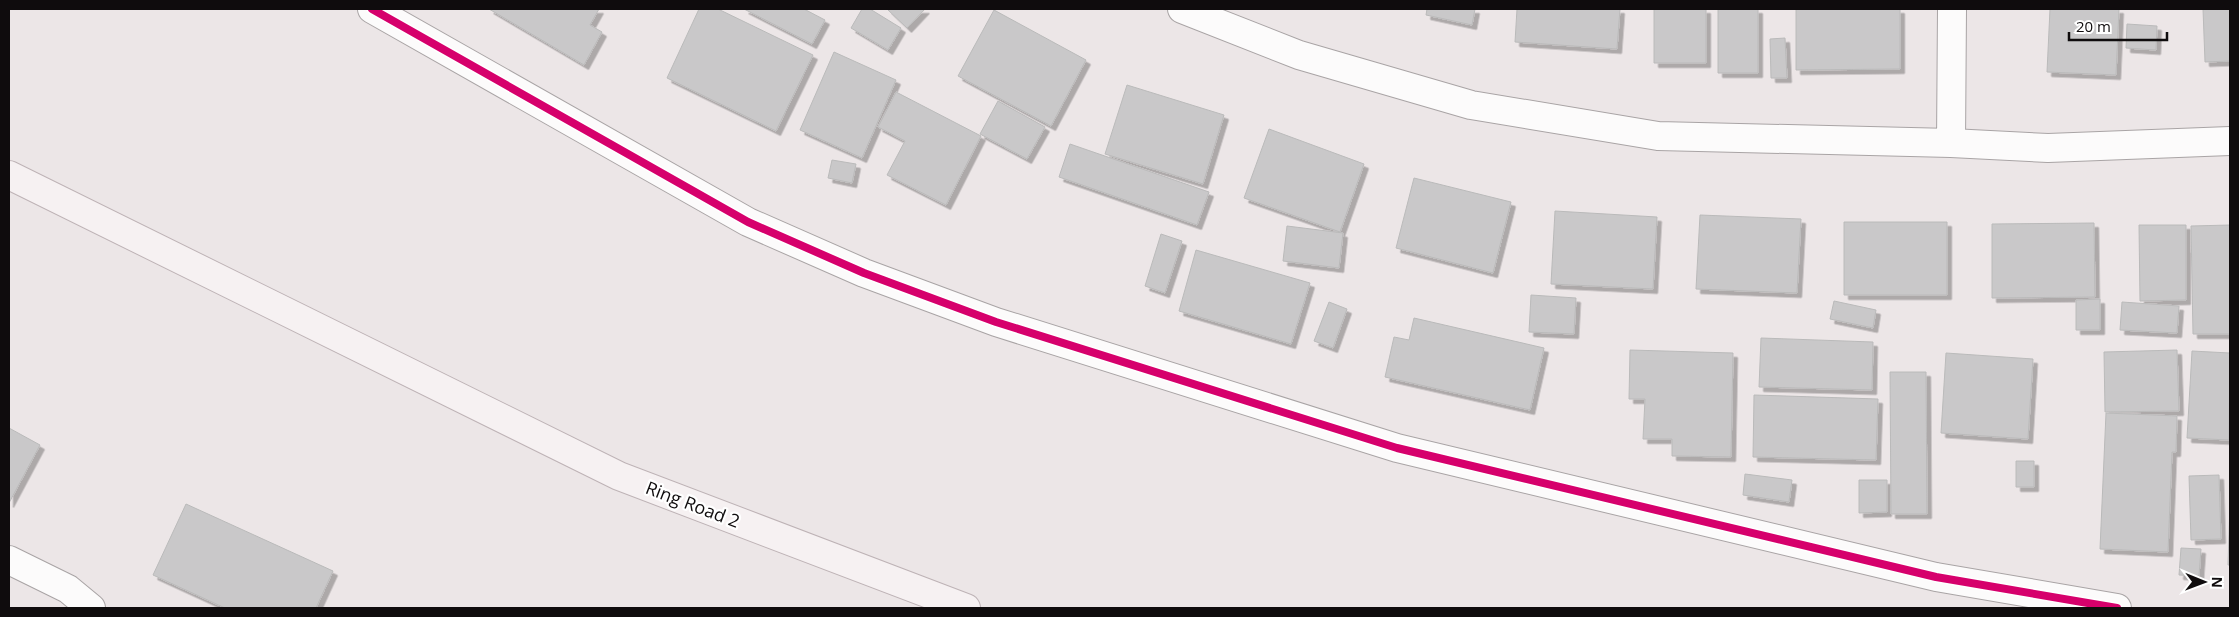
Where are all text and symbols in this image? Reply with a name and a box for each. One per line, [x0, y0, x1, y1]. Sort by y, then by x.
scale bar [2069, 10, 2166, 42]
text: 20 m [2076, 16, 2111, 36]
street label: Ring Road 2 [642, 475, 744, 533]
north arrow [2179, 557, 2229, 607]
text: N [2208, 576, 2227, 588]

